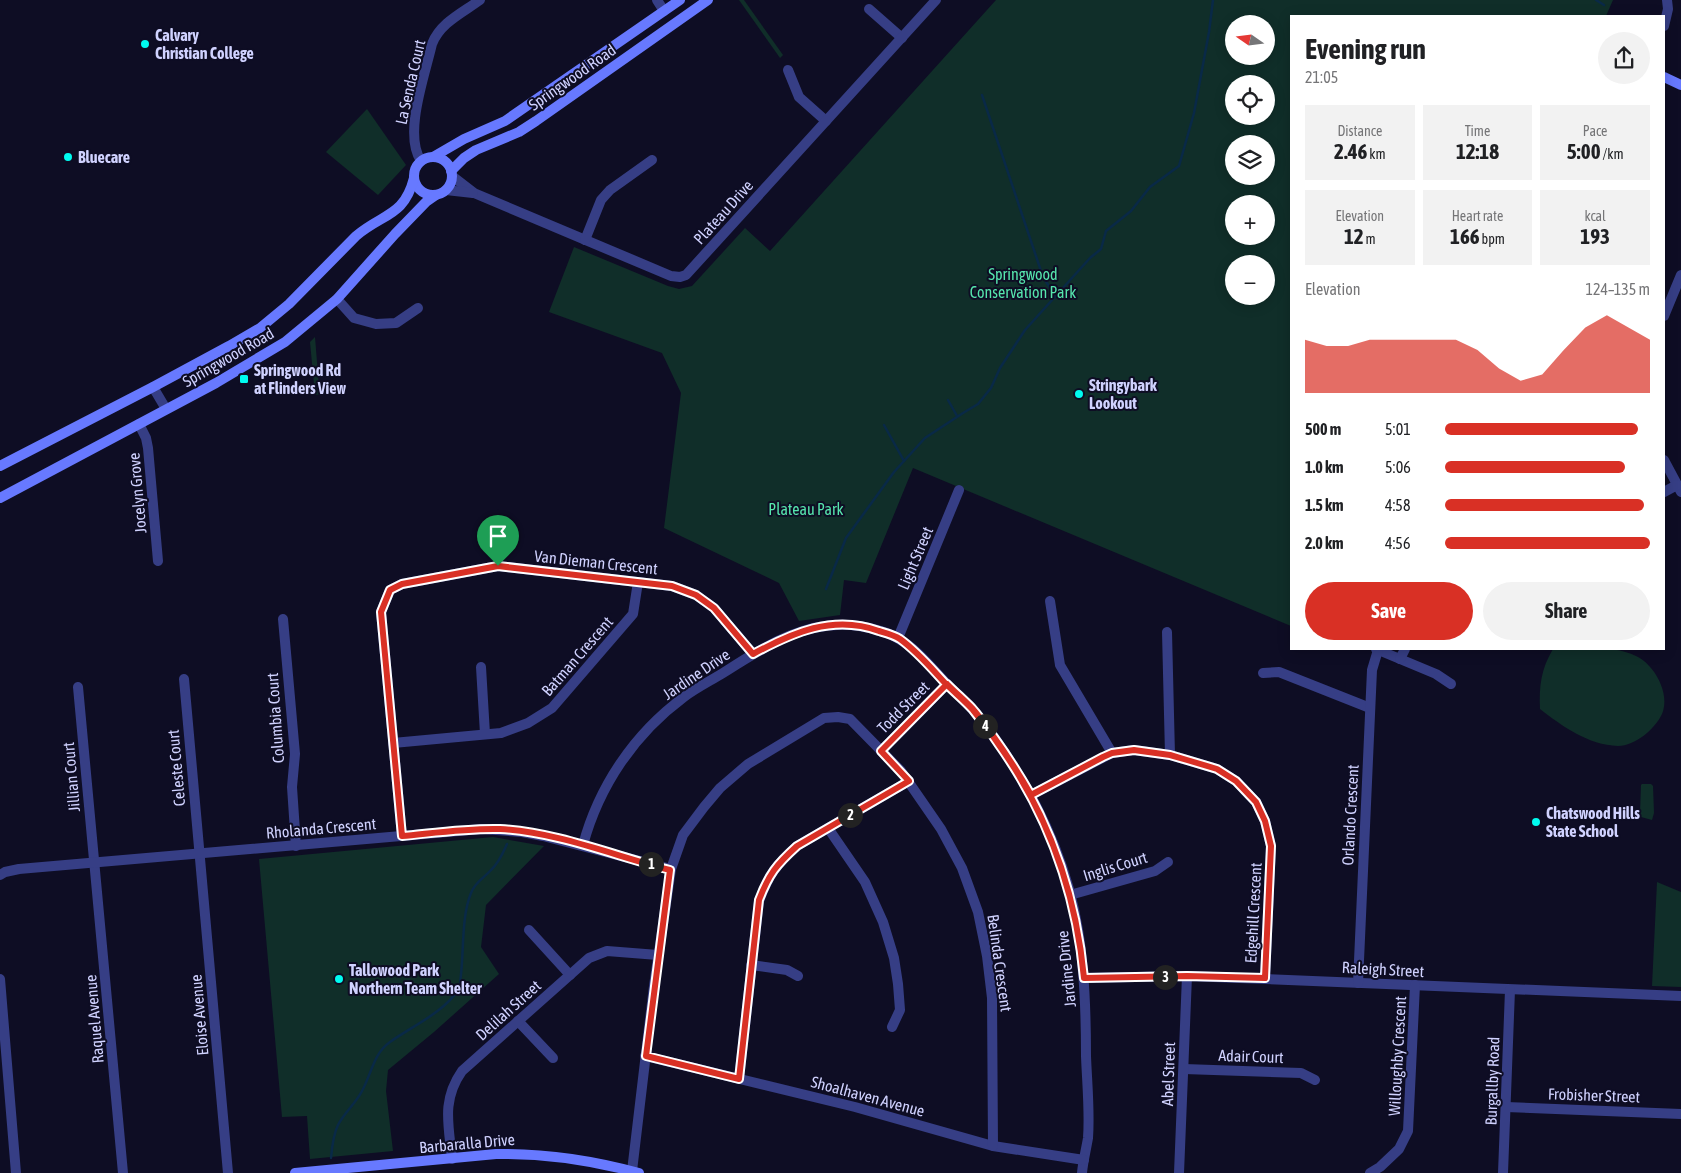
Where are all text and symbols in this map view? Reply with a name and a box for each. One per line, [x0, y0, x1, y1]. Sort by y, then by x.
north arrow [1225, 15, 1275, 65]
map controls [1225, 15, 1275, 305]
place label: Calvary Christian College [155, 26, 254, 62]
button: share [1598, 32, 1650, 84]
text: Evening run [1305, 33, 1426, 65]
marker: Calvary Christian College [139, 38, 151, 50]
street label: La Senda Court [392, 38, 429, 126]
street label: Springwood Road [525, 40, 620, 114]
text: 21:05 [1305, 68, 1338, 86]
button: locate [1225, 75, 1275, 125]
text: Distance [1337, 123, 1382, 139]
text: Time [1465, 123, 1490, 139]
text: Pace [1583, 123, 1607, 139]
button: layers [1225, 135, 1275, 185]
text: 2.46 [1334, 139, 1367, 163]
text: 12:18 [1456, 139, 1499, 163]
text: 5:00 [1567, 139, 1601, 163]
text: km [1367, 146, 1386, 162]
text: /km [1601, 146, 1623, 162]
place label: Bluecare [78, 148, 130, 166]
marker: Bluecare [62, 151, 74, 163]
street label: Plateau Drive [690, 176, 756, 248]
button: + [1225, 195, 1275, 245]
text: Elevation [1336, 208, 1384, 224]
text: Heart rate [1452, 208, 1503, 224]
text: kcal [1585, 208, 1606, 224]
text: 12 [1344, 224, 1364, 248]
text: 166 [1450, 224, 1480, 248]
text: 193 [1580, 224, 1610, 248]
text: m [1364, 231, 1376, 247]
text: bpm [1480, 231, 1505, 247]
button: − [1225, 255, 1275, 305]
park label: Springwood Conservation Park [970, 265, 1076, 301]
text: Elevation [1305, 280, 1360, 298]
text: 124–135 m [1586, 280, 1650, 298]
street label: Springwood Road [179, 324, 277, 391]
place label: Springwood Rd at Flinders View [254, 361, 346, 397]
marker: Springwood Rd at Flinders View [238, 373, 250, 385]
place label: Stringybark Lookout [1089, 376, 1158, 412]
marker: Stringybark Lookout [1073, 388, 1085, 400]
text: 500 m [1305, 420, 1341, 438]
text: 5:01 [1385, 420, 1411, 438]
street label: Jocelyn Grove [125, 452, 150, 534]
text: 1.0 km [1305, 458, 1344, 476]
text: 5:06 [1385, 458, 1411, 476]
text: 1.5 km [1305, 496, 1344, 514]
text: 4:58 [1385, 496, 1410, 514]
park label: Plateau Park [768, 500, 844, 518]
pin [477, 515, 519, 566]
icon: arrive [484, 522, 512, 550]
street label: Light Street [894, 524, 937, 592]
text: 2.0 km [1305, 534, 1344, 552]
text: 4:56 [1385, 534, 1410, 552]
street label: Van Dieman Crescent [533, 547, 659, 577]
button: Save [1305, 582, 1473, 640]
button: Share [1483, 582, 1650, 640]
street label: Batman Crescent [538, 612, 616, 699]
street label: Jardine Drive [659, 645, 733, 703]
street label: Columbia Court [263, 672, 287, 764]
street label: Todd Street [873, 677, 933, 737]
pin: 4 [972, 714, 998, 738]
text: 4 [982, 718, 989, 734]
street label: Celeste Court [164, 728, 188, 807]
street label: Jillian Court [59, 741, 83, 813]
street label: Orlando Crescent [1338, 764, 1362, 866]
pin: 2 [838, 802, 862, 828]
place label: Chatswood Hills State School [1546, 804, 1640, 840]
text: 2 [847, 807, 854, 823]
street label: Rholanda Crescent [265, 814, 377, 842]
marker: Chatswood Hills State School [1530, 816, 1542, 828]
street label: Inglis Court [1081, 848, 1150, 885]
pin: 1 [638, 852, 664, 876]
text: 1 [648, 856, 655, 872]
street label: Edgehill Crescent [1241, 862, 1266, 964]
street label: Belinda Crescent [984, 913, 1016, 1013]
street label: Jardine Drive [1053, 930, 1079, 1008]
street label: Raleigh Street [1341, 958, 1425, 981]
place label: Tallowood Park Northern Team Shelter [349, 961, 482, 997]
pin: 3 [1152, 964, 1178, 990]
text: 3 [1162, 969, 1169, 985]
marker: Tallowood Park Northern Team Shelter [333, 973, 345, 985]
street label: Raquel Avenue [81, 974, 108, 1064]
street label: Eloise Avenue [186, 974, 212, 1056]
street label: Delilah Street [472, 976, 544, 1044]
street label: Willoughby Crescent [1385, 995, 1410, 1116]
street label: Burgallby Road [1481, 1036, 1504, 1126]
street label: Abel Street [1158, 1041, 1178, 1106]
street label: Adair Court [1218, 1046, 1284, 1066]
street label: Shoalhaven Avenue [809, 1072, 927, 1120]
street label: Frobisher Street [1548, 1084, 1641, 1106]
street label: Barbaralla Drive [419, 1130, 515, 1156]

